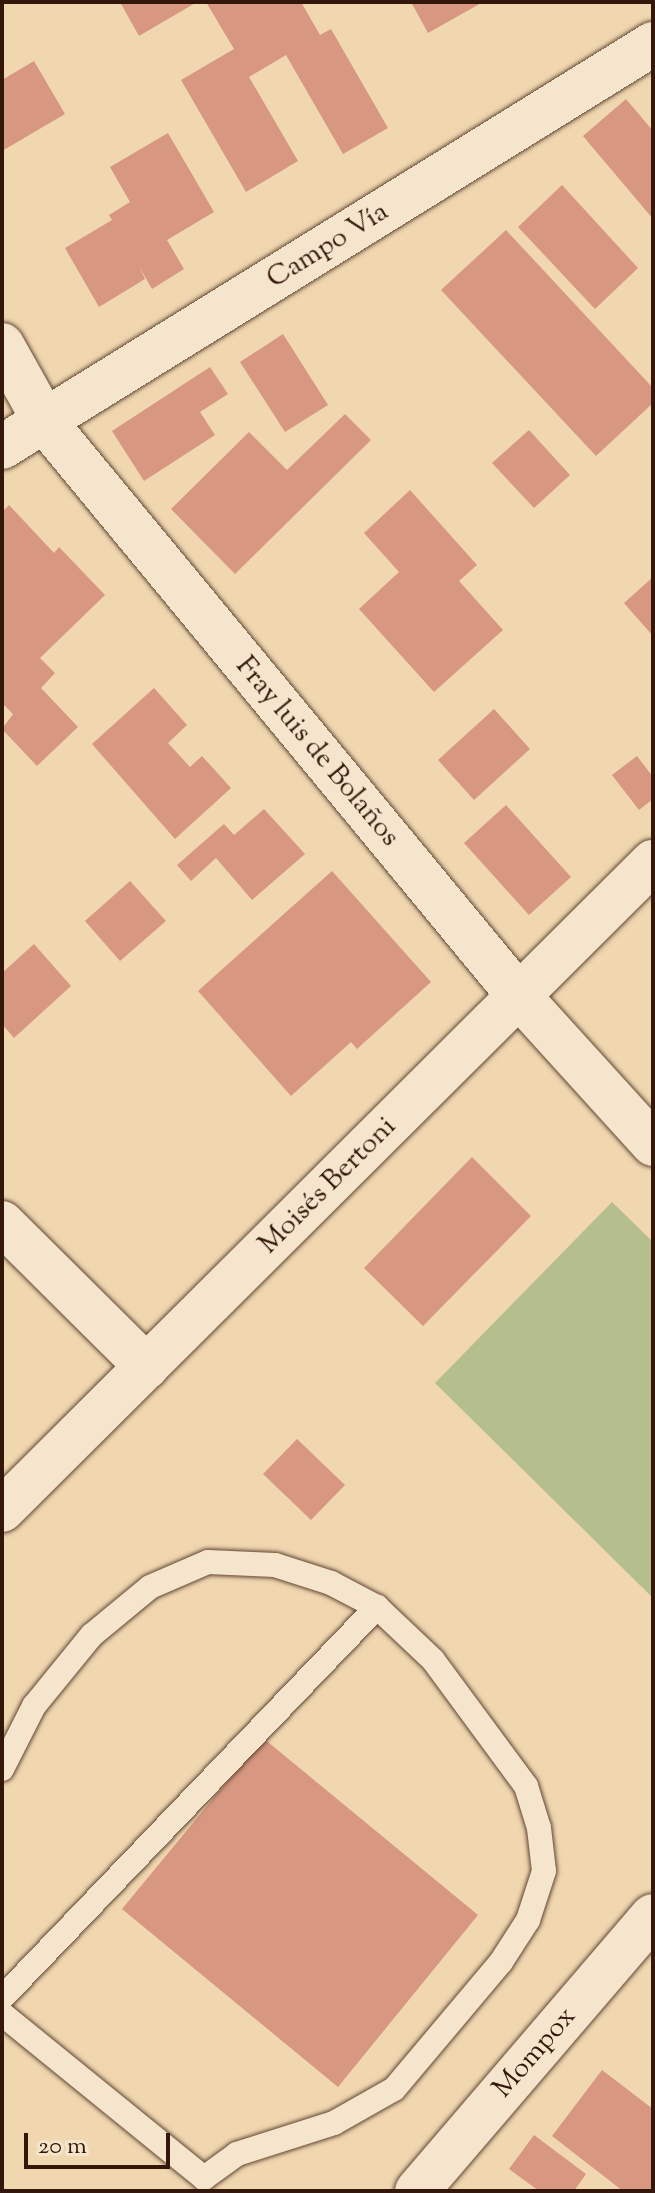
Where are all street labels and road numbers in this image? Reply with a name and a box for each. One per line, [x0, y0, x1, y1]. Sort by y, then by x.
street label: Campo Vía [261, 196, 395, 296]
street label: Fray luis de Bolaños [228, 650, 406, 854]
street label: Moisés Bertoni [252, 1110, 404, 1262]
street label: Mompox [486, 2001, 584, 2105]

